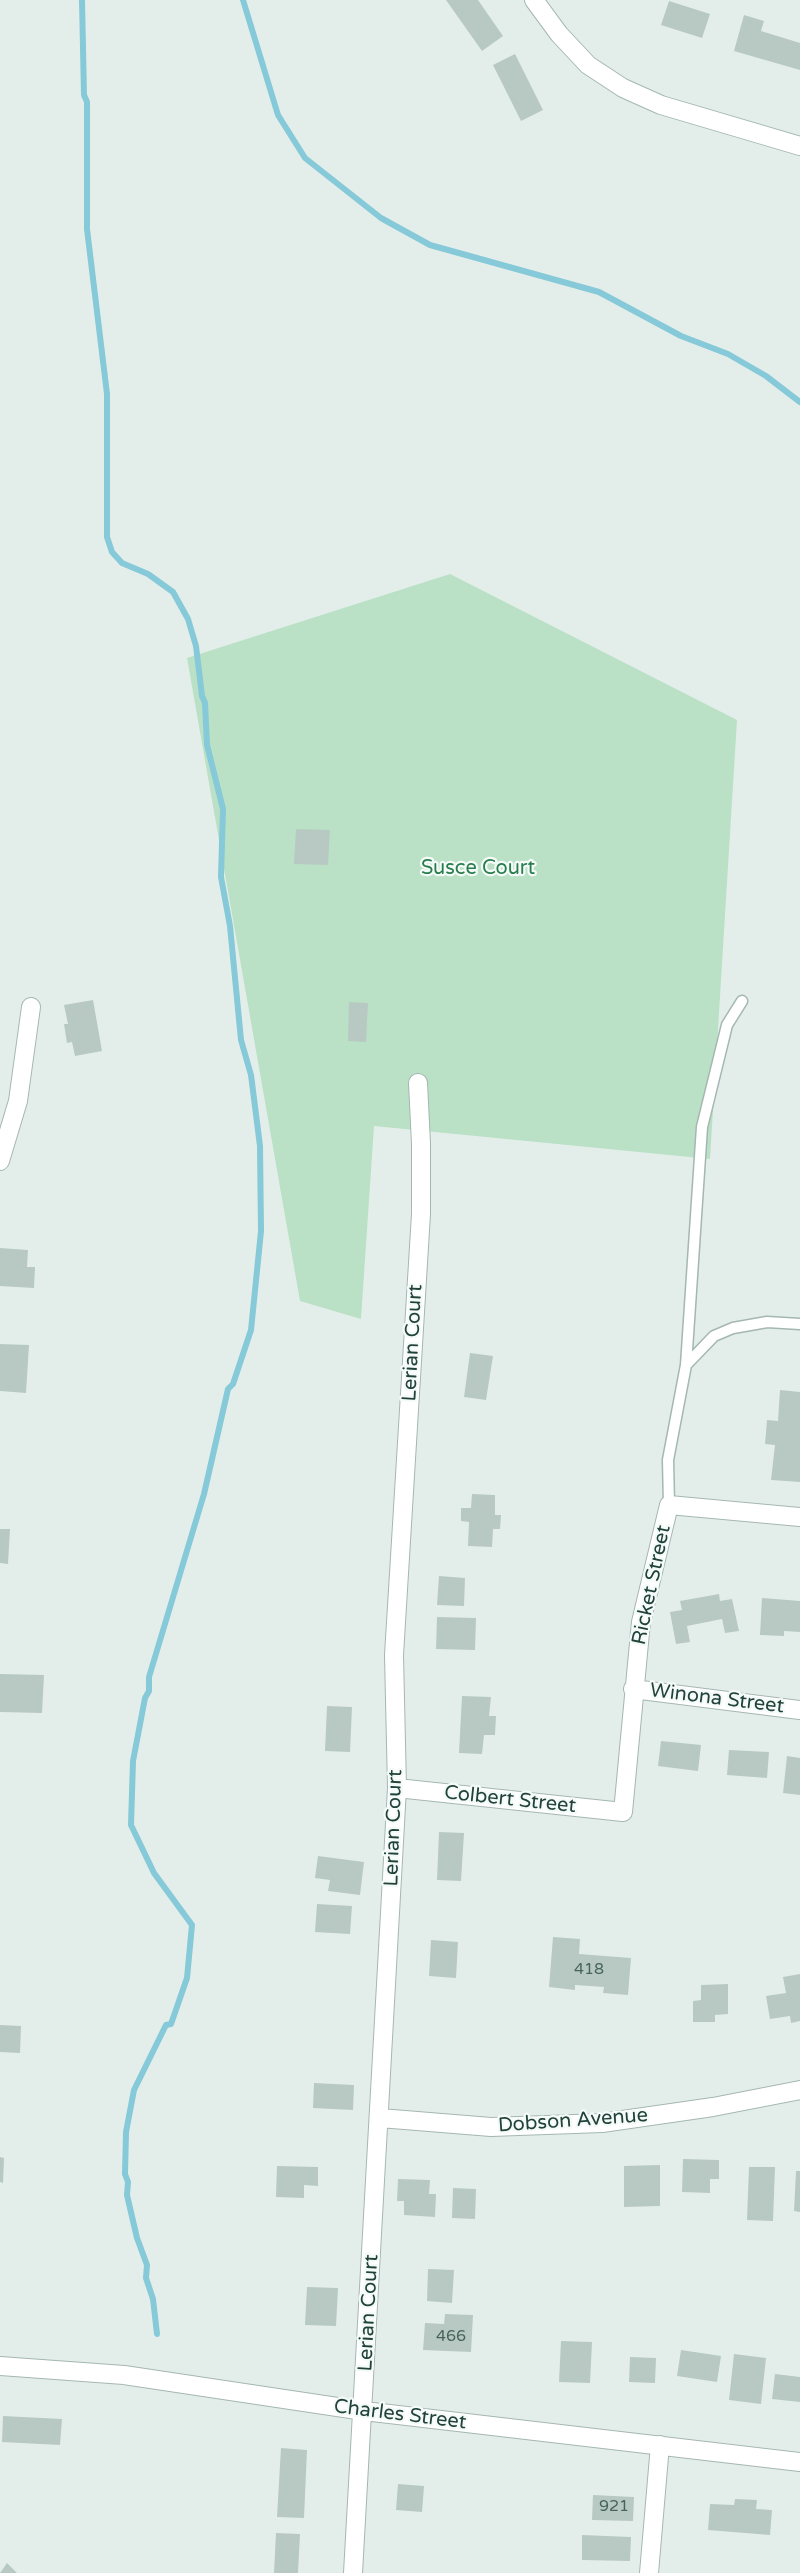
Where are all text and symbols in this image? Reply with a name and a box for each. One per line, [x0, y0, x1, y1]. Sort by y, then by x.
park label: Susce Court [421, 857, 535, 881]
street label: Lerian Court [398, 1284, 428, 1402]
street label: Ricket Street [628, 1523, 676, 1647]
street label: Winona Street [648, 1679, 786, 1719]
street label: Lerian Court [380, 1769, 408, 1887]
street label: Colbert Street [443, 1781, 577, 1819]
house number: 418 [574, 1960, 604, 1980]
street label: Dobson Avenue [497, 2104, 649, 2138]
street label: Lerian Court [354, 2254, 384, 2372]
house number: 466 [436, 2327, 466, 2347]
street label: Charles Street [332, 2395, 468, 2435]
house number: 921 [599, 2497, 629, 2517]

